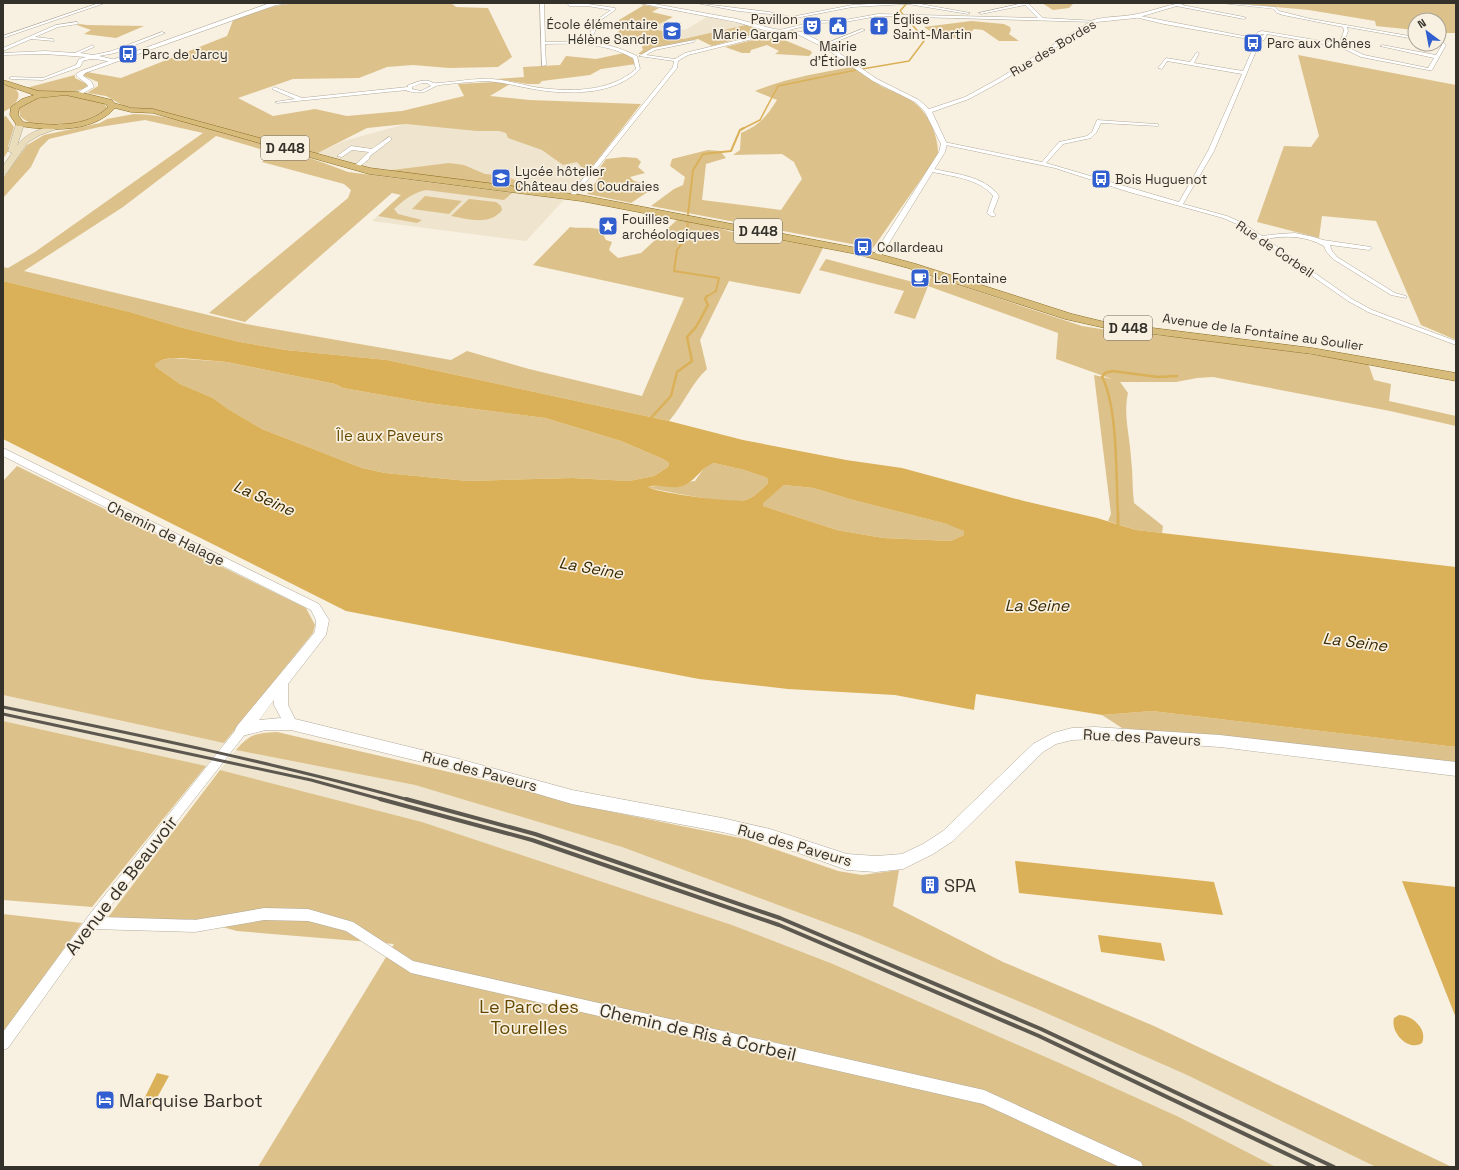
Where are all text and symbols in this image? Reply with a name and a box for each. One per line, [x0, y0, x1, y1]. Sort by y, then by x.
place label: Pavillon Marie Gargam [712, 11, 798, 43]
place label: Église Saint-Martin [893, 11, 972, 43]
north arrow [1407, 12, 1447, 52]
theatre icon: Pavillon Marie Gargam [801, 15, 823, 37]
public building icon: Mairie d'Étiolles [827, 15, 849, 37]
church icon: Église Saint-Martin [868, 15, 890, 37]
street label: Rue des Bordes [1007, 15, 1099, 80]
place label: École élémentaire Hélène Sandre [546, 16, 658, 48]
text: N [1415, 16, 1429, 31]
school or university icon: École élémentaire Hélène Sandre [661, 20, 683, 42]
bus stop icon: Parc aux Chênes [1242, 32, 1264, 54]
place label: Parc aux Chênes [1267, 35, 1371, 52]
place label: Mairie d'Étiolles [809, 38, 867, 70]
bus stop icon: Parc de Jarcy [117, 43, 139, 65]
place label: Parc de Jarcy [142, 46, 228, 63]
road number: D 448 [261, 136, 309, 160]
place label: Lycée hôtelier Château des Coudraies [515, 163, 659, 195]
school or university icon: Lycée hôtelier Château des Coudraies [490, 167, 512, 189]
bus stop icon: Bois Huguenot [1090, 168, 1112, 190]
place label: Bois Huguenot [1115, 171, 1207, 188]
place label: Fouilles archéologiques [622, 211, 719, 243]
place icon: Fouilles archéologiques [597, 215, 619, 237]
street label: Rue de Corbeil [1233, 217, 1317, 281]
road number: D 448 [734, 219, 782, 243]
bus stop icon: Collardeau [852, 236, 874, 258]
place label: Collardeau [877, 239, 943, 256]
cafe icon: La Fontaine [909, 267, 931, 289]
place label: La Fontaine [934, 270, 1007, 287]
street label: Avenue de la Fontaine au Soulier [1162, 309, 1365, 355]
road number: D 448 [1104, 316, 1152, 340]
park label: Île aux Paveurs [336, 426, 443, 445]
water label: La Seine [230, 475, 298, 521]
street label: Chemin de Halage [104, 496, 228, 570]
water label: La Seine [557, 552, 625, 584]
water label: La Seine [1005, 595, 1070, 616]
water label: La Seine [1322, 628, 1389, 656]
street label: Rue des Paveurs [1083, 724, 1202, 750]
street label: Rue des Paveurs [421, 747, 540, 795]
street label: Avenue de Beauvoir [59, 811, 183, 959]
street label: Rue des Paveurs [736, 820, 854, 870]
building icon: SPA [919, 874, 941, 896]
place label: SPA [944, 874, 976, 897]
park label: Le Parc des Tourelles [479, 995, 579, 1039]
street label: Chemin de Ris à Corbeil [597, 998, 799, 1066]
hotel icon: Marquise Barbot [94, 1089, 116, 1111]
place label: Marquise Barbot [119, 1089, 263, 1112]

